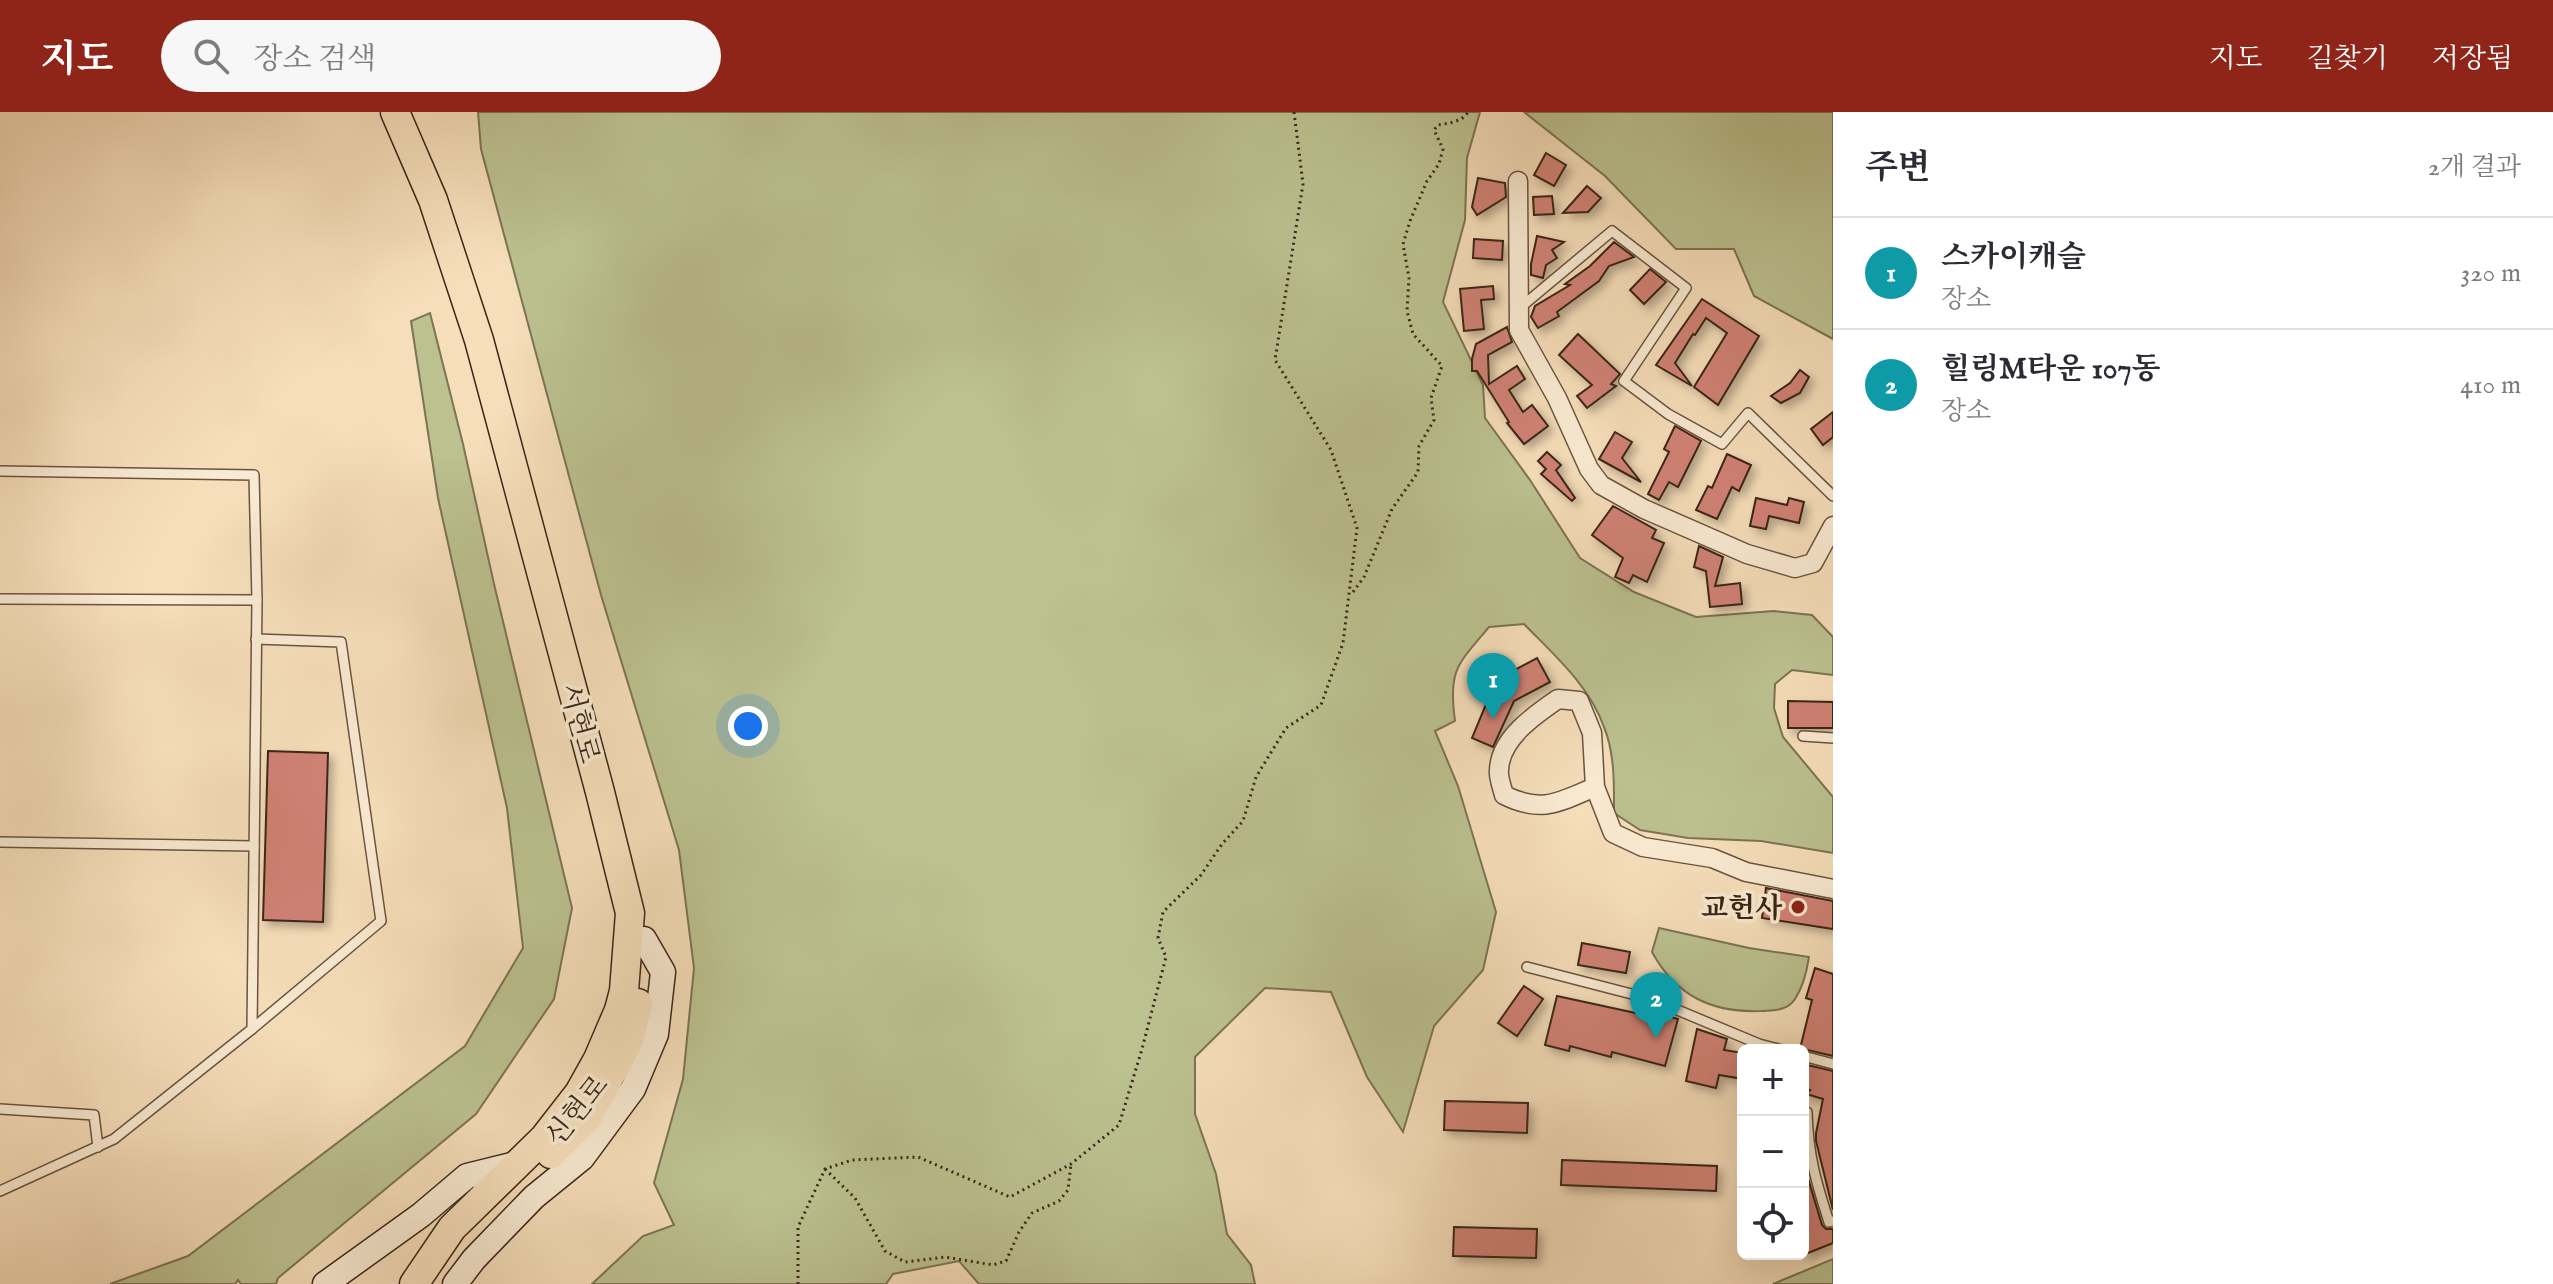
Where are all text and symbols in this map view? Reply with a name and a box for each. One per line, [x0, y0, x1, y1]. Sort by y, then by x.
search box [161, 20, 721, 92]
icon: search [189, 34, 233, 78]
text: 지도 [40, 37, 113, 85]
text: 장소 검색 [253, 41, 376, 79]
text: 지도 [2209, 42, 2263, 77]
text: 길찾기 [2307, 42, 2388, 77]
text: 저장됨 [2432, 42, 2513, 77]
text: 주변 [1865, 147, 1931, 190]
text: 2개 결과 [2428, 151, 2521, 184]
text: 스카이캐슬 [1941, 239, 2086, 277]
text: 1 [1886, 257, 1896, 290]
text: 320 m [2461, 257, 2521, 290]
text: 장소 [1941, 283, 1991, 316]
text: 힐링M타운 107동 [1941, 351, 2160, 389]
text: 2 [1885, 369, 1897, 402]
text: 410 m [2460, 369, 2521, 402]
text: 장소 [1941, 395, 1991, 428]
pin: 1 [1467, 653, 1519, 719]
street label: 서현로 [551, 680, 606, 767]
your location [728, 706, 768, 746]
place label: 교헌사 [1701, 892, 1783, 927]
marker: 교헌사 [1789, 898, 1807, 916]
pin: 2 [1630, 972, 1682, 1038]
map controls [1737, 1044, 1809, 1260]
button: + [1737, 1044, 1809, 1116]
street label: 신현로 [539, 1069, 617, 1154]
button: − [1737, 1116, 1809, 1188]
button: locate [1737, 1188, 1809, 1260]

